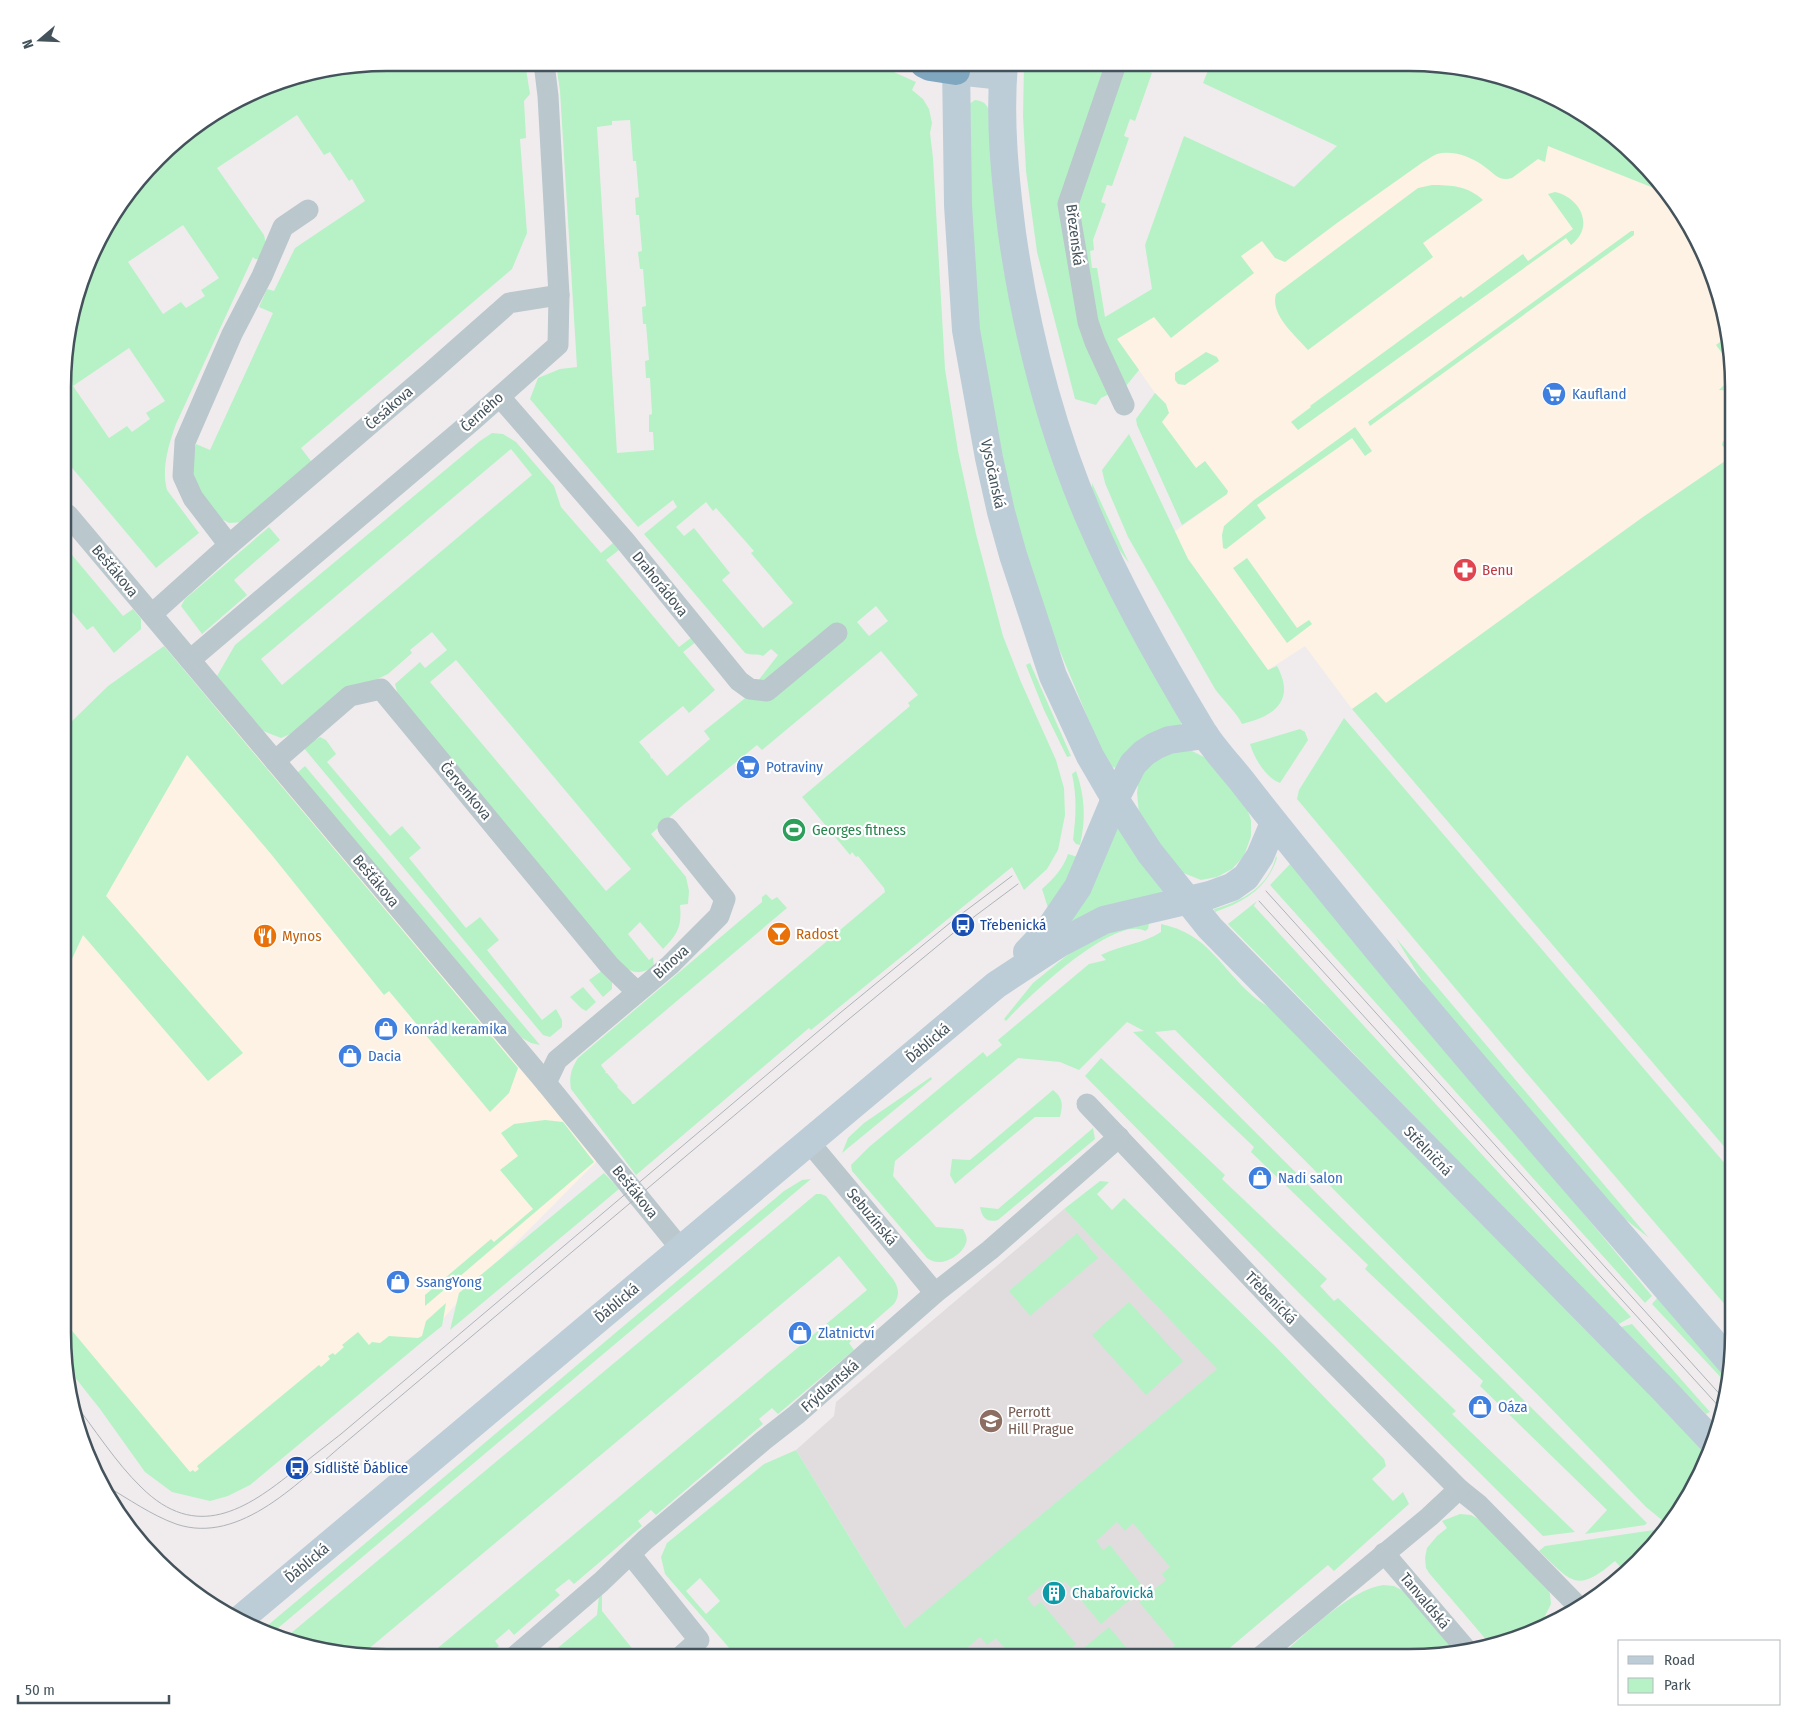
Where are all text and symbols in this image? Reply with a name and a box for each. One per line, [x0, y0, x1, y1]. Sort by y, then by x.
north arrow [15, 15, 65, 65]
text: N [19, 37, 38, 51]
street label: Březenská [1062, 203, 1088, 267]
supermarket icon: Kaufland [1541, 381, 1567, 407]
street label: Česákova [362, 383, 416, 433]
place label: Kaufland [1572, 385, 1626, 403]
street label: Černého [457, 388, 507, 436]
street label: Vysočanská [977, 438, 1009, 510]
street label: Bešťákova [88, 541, 142, 601]
street label: Drahorádova [628, 548, 692, 620]
pharmacy icon: Benu [1452, 557, 1478, 583]
place label: Benu [1482, 561, 1513, 579]
supermarket icon: Potraviny [735, 754, 761, 780]
street label: Červenkova [436, 758, 496, 824]
place label: Potraviny [766, 758, 823, 776]
sports icon: Georges fitness [781, 817, 807, 843]
place label: Georges fitness [812, 821, 906, 839]
street label: Bešťákova [349, 851, 403, 911]
bus stop icon: Třebenická [950, 912, 976, 938]
place label: Třebenická [980, 916, 1046, 934]
bar icon: Radost [766, 921, 792, 947]
restaurant icon: Mynos [252, 923, 278, 949]
place label: Radost [796, 925, 839, 943]
place label: Mynos [282, 927, 322, 945]
street label: Bínova [650, 941, 692, 983]
shop icon: Konrád keramika [373, 1016, 399, 1042]
street label: Ďáblická [902, 1019, 954, 1067]
place label: Konrád keramika [404, 1020, 507, 1038]
shop icon: Dacia [337, 1043, 363, 1069]
place label: Dacia [368, 1047, 401, 1065]
street label: Střelničná [1400, 1122, 1456, 1180]
street label: Bešťákova [608, 1162, 662, 1222]
shop icon: Nadi salon [1247, 1165, 1273, 1191]
place label: Nadi salon [1278, 1169, 1343, 1187]
street label: Sebuzínská [843, 1185, 901, 1249]
street label: Třebenická [1241, 1268, 1301, 1328]
shop icon: SsangYong [385, 1269, 411, 1295]
place label: SsangYong [416, 1273, 481, 1291]
street label: Ďáblická [591, 1279, 643, 1327]
shop icon: Zlatnictví [787, 1320, 813, 1346]
place label: Zlatnictví [818, 1324, 875, 1342]
street label: Frýdlantská [797, 1356, 863, 1416]
shop icon: Oáza [1467, 1394, 1493, 1420]
place label: Oáza [1498, 1398, 1528, 1416]
place label: Perrott Hill Prague [1008, 1403, 1074, 1438]
school or university icon: Perrott Hill Prague [978, 1408, 1004, 1434]
bus stop icon: Sídliště Ďáblice [284, 1455, 310, 1481]
place label: Sídliště Ďáblice [314, 1459, 408, 1477]
street label: Ďáblická [281, 1539, 333, 1587]
street label: Tanvaldská [1396, 1569, 1454, 1633]
building icon: Chabařovická [1041, 1580, 1067, 1606]
place label: Chabařovická [1072, 1584, 1154, 1602]
legend [1618, 1640, 1781, 1705]
text: Road [1664, 1651, 1695, 1669]
scale bar [18, 1672, 169, 1704]
text: Park [1664, 1676, 1691, 1694]
text: 50 m [25, 1681, 55, 1699]

